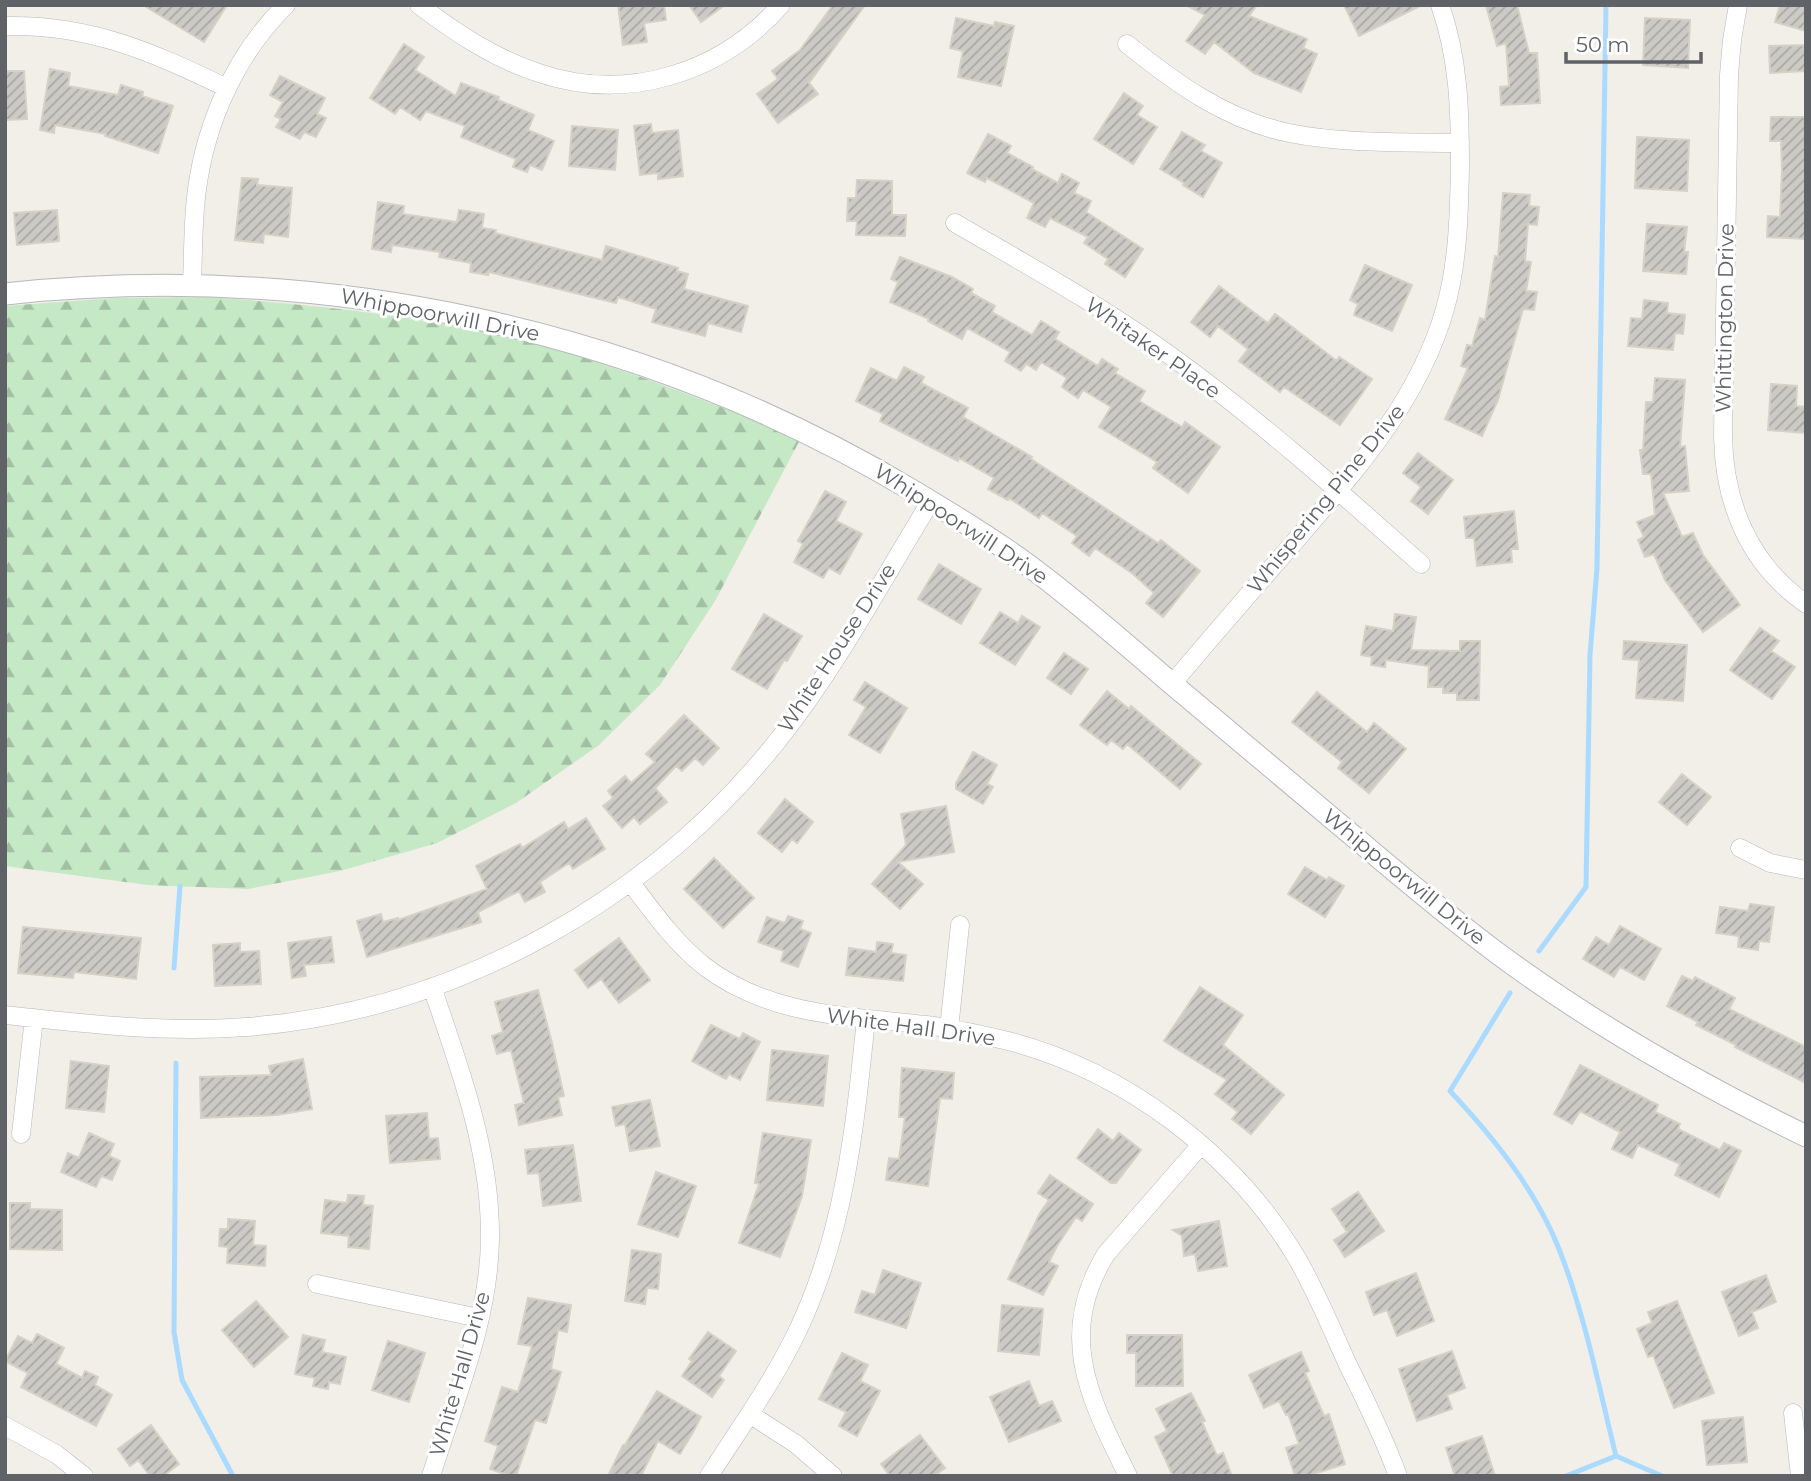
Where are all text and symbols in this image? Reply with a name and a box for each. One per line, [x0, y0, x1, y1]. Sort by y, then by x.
scale bar [1566, 21, 1701, 65]
text: 50 m [1576, 32, 1630, 57]
street label: Whittington Drive [1710, 223, 1739, 413]
street label: Whippoorwill Drive [338, 283, 542, 346]
street label: Whitaker Place [1081, 292, 1226, 404]
street label: Whispering Pine Drive [1242, 399, 1410, 598]
street label: Whippoorwill Drive [870, 458, 1053, 589]
street label: White House Drive [773, 558, 901, 737]
street label: Whippoorwill Drive [1318, 803, 1491, 950]
street label: White Hall Drive [825, 1002, 997, 1051]
street label: White Hall Drive [424, 1289, 495, 1459]

